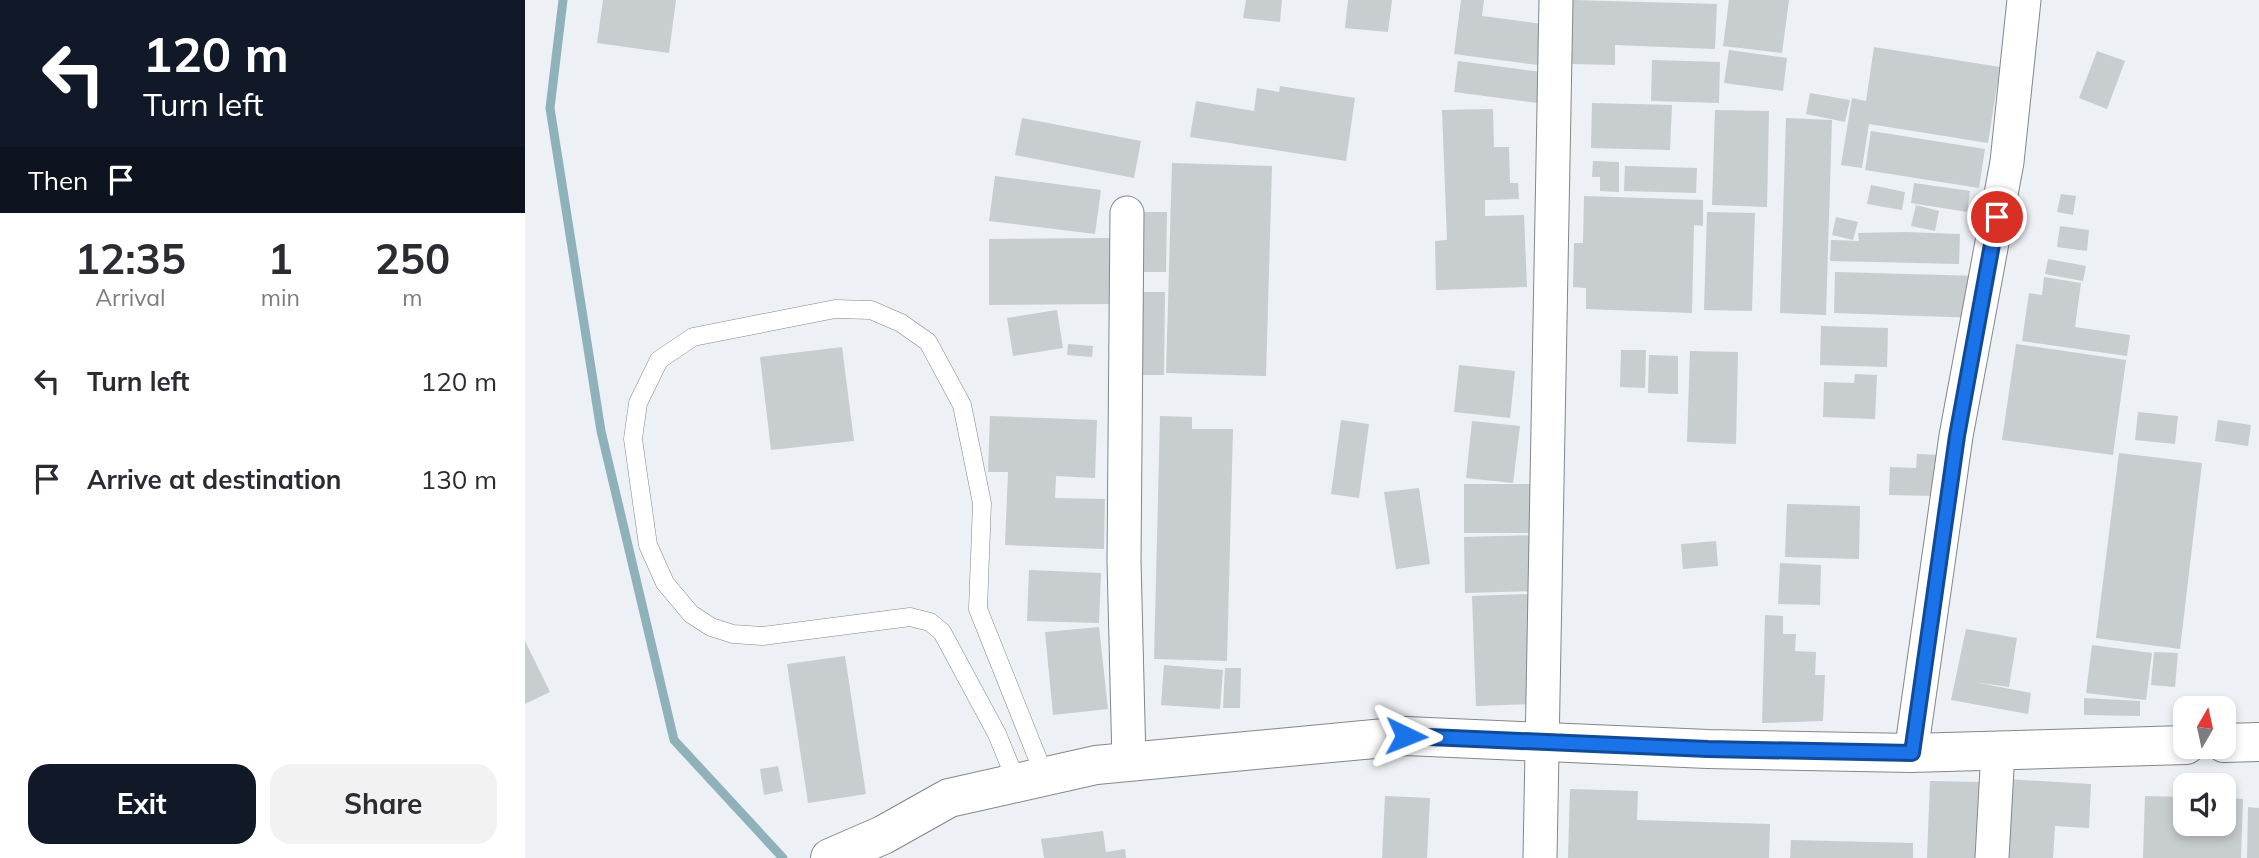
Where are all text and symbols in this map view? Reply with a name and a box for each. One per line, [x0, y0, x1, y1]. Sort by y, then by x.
text: 120 m [143, 23, 289, 84]
icon: left [28, 28, 119, 119]
text: Turn left [143, 84, 263, 124]
icon: arrive [102, 161, 140, 199]
text: Then [28, 164, 88, 197]
pin [1967, 187, 2027, 247]
icon: arrive [1978, 198, 2016, 236]
text: 12:35 [75, 232, 186, 285]
text: 1 [268, 232, 293, 285]
text: 250 [375, 232, 450, 285]
text: Arrival [95, 283, 166, 312]
text: min [261, 283, 300, 312]
text: m [402, 283, 423, 312]
icon: left [28, 362, 66, 400]
text: Turn left [87, 365, 189, 398]
text: 120 m [421, 365, 497, 398]
icon: arrive [28, 460, 66, 498]
text: Arrive at destination [87, 463, 342, 496]
text: 130 m [421, 463, 497, 496]
north arrow [2173, 696, 2237, 760]
map controls [2173, 696, 2236, 836]
position arrow [1369, 699, 1443, 773]
button: Exit [28, 764, 256, 844]
button: Share [270, 764, 497, 844]
button: sound [2173, 773, 2236, 836]

